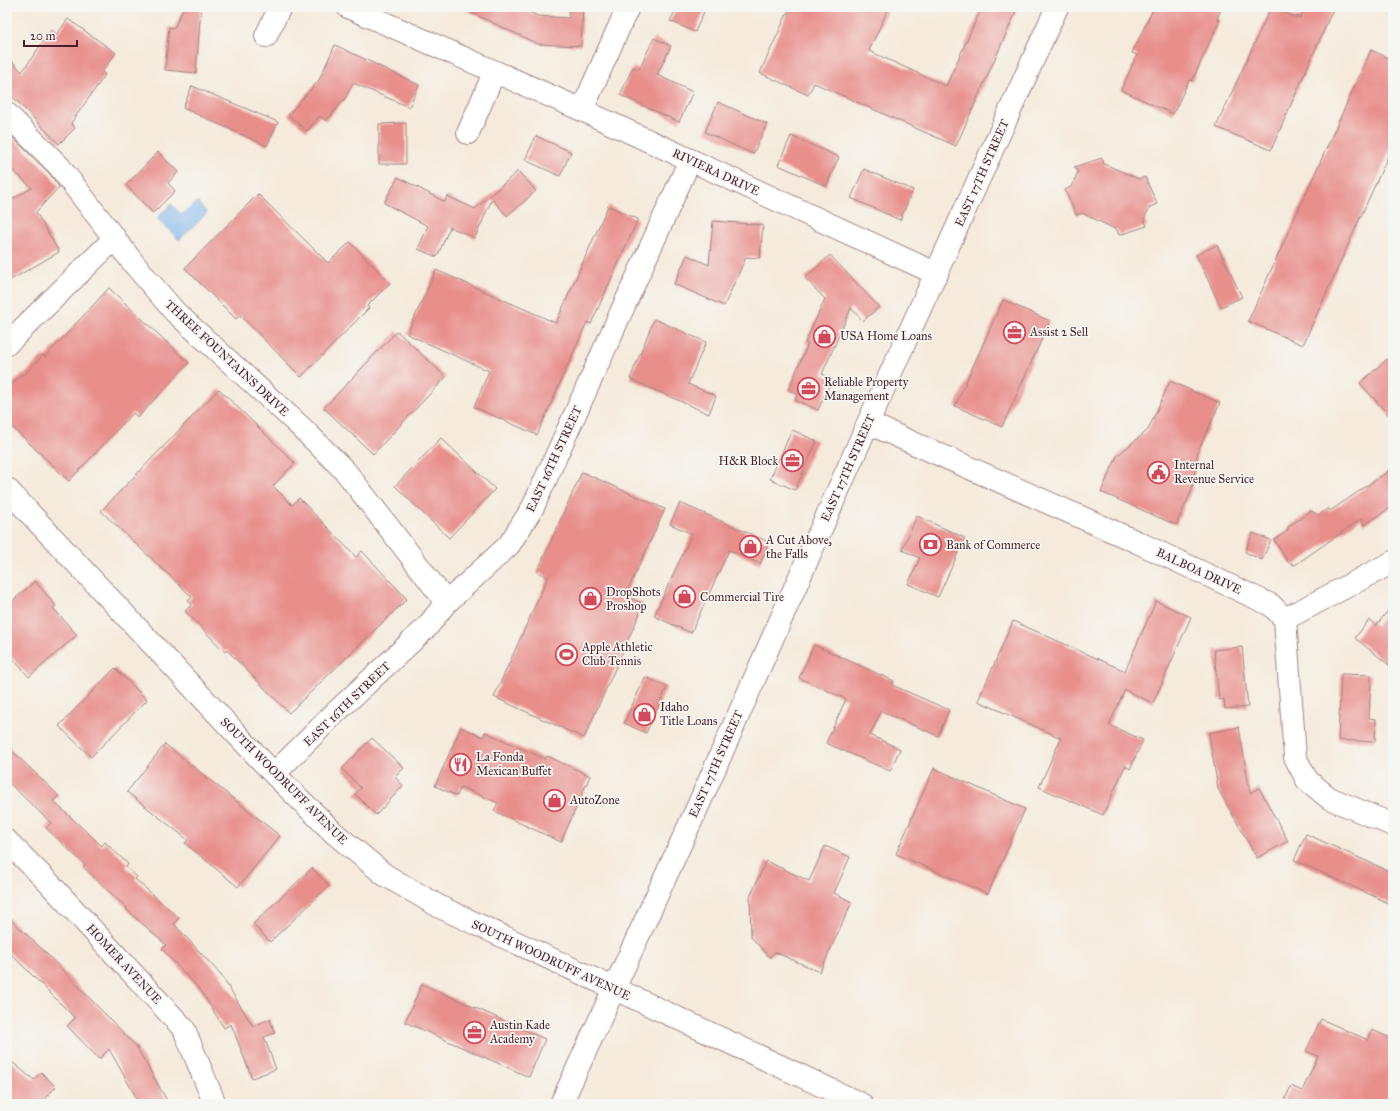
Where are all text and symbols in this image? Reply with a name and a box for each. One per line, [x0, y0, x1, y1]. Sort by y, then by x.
scale bar [24, 22, 77, 48]
text: 20 m [30, 29, 56, 43]
street label: EAST 17TH STREET [952, 117, 1012, 229]
street label: RIVIERA DRIVE [670, 146, 762, 199]
street label: THREE FOUNTAINS DRIVE [162, 297, 292, 419]
office icon: Assist 2 Sell [1001, 319, 1027, 345]
shop icon: USA Home Loans [811, 323, 837, 349]
place label: Assist 2 Sell [1029, 325, 1089, 339]
place label: USA Home Loans [840, 329, 932, 343]
place label: Reliable Property Management [824, 375, 909, 404]
office icon: Reliable Property Management [795, 376, 821, 402]
street label: EAST 16TH STREET [523, 404, 585, 514]
street label: EAST 17TH STREET [818, 412, 878, 524]
office icon: H&R Block [780, 448, 806, 474]
place label: H&R Block [719, 454, 778, 468]
place label: Internal Revenue Service [1174, 458, 1254, 486]
public building icon: Internal Revenue Service [1146, 459, 1172, 485]
bank icon: Bank of Commerce [917, 532, 943, 558]
place label: A Cut Above, the Falls [765, 533, 832, 561]
shop icon: A Cut Above, the Falls [738, 534, 764, 560]
place label: Bank of Commerce [946, 538, 1040, 552]
street label: BALBOA DRIVE [1154, 545, 1244, 597]
shop icon: Commercial Tire [672, 584, 698, 610]
place label: DropShots Proshop [606, 585, 660, 613]
shop icon: DropShots Proshop [578, 586, 604, 612]
place label: Commercial Tire [700, 590, 784, 604]
place label: Apple Athletic Club Tennis [581, 640, 652, 668]
sports icon: Apple Athletic Club Tennis [553, 641, 579, 667]
street label: EAST 16TH STREET [301, 659, 393, 749]
place label: Idaho Title Loans [660, 700, 717, 728]
shop icon: Idaho Title Loans [632, 701, 658, 727]
street label: EAST 17TH STREET [686, 708, 746, 820]
street label: SOUTH WOODRUFF AVENUE [218, 715, 351, 848]
place label: La Fonda Mexican Buffet [476, 750, 553, 778]
restaurant icon: La Fonda Mexican Buffet [448, 751, 474, 777]
shop icon: AutoZone [542, 787, 568, 813]
place label: AutoZone [569, 793, 620, 807]
street label: SOUTH WOODRUFF AVENUE [469, 917, 633, 1003]
street label: HOMER AVENUE [84, 921, 165, 1007]
place label: Austin Kade Academy [489, 1018, 550, 1046]
office icon: Austin Kade Academy [462, 1019, 488, 1045]

